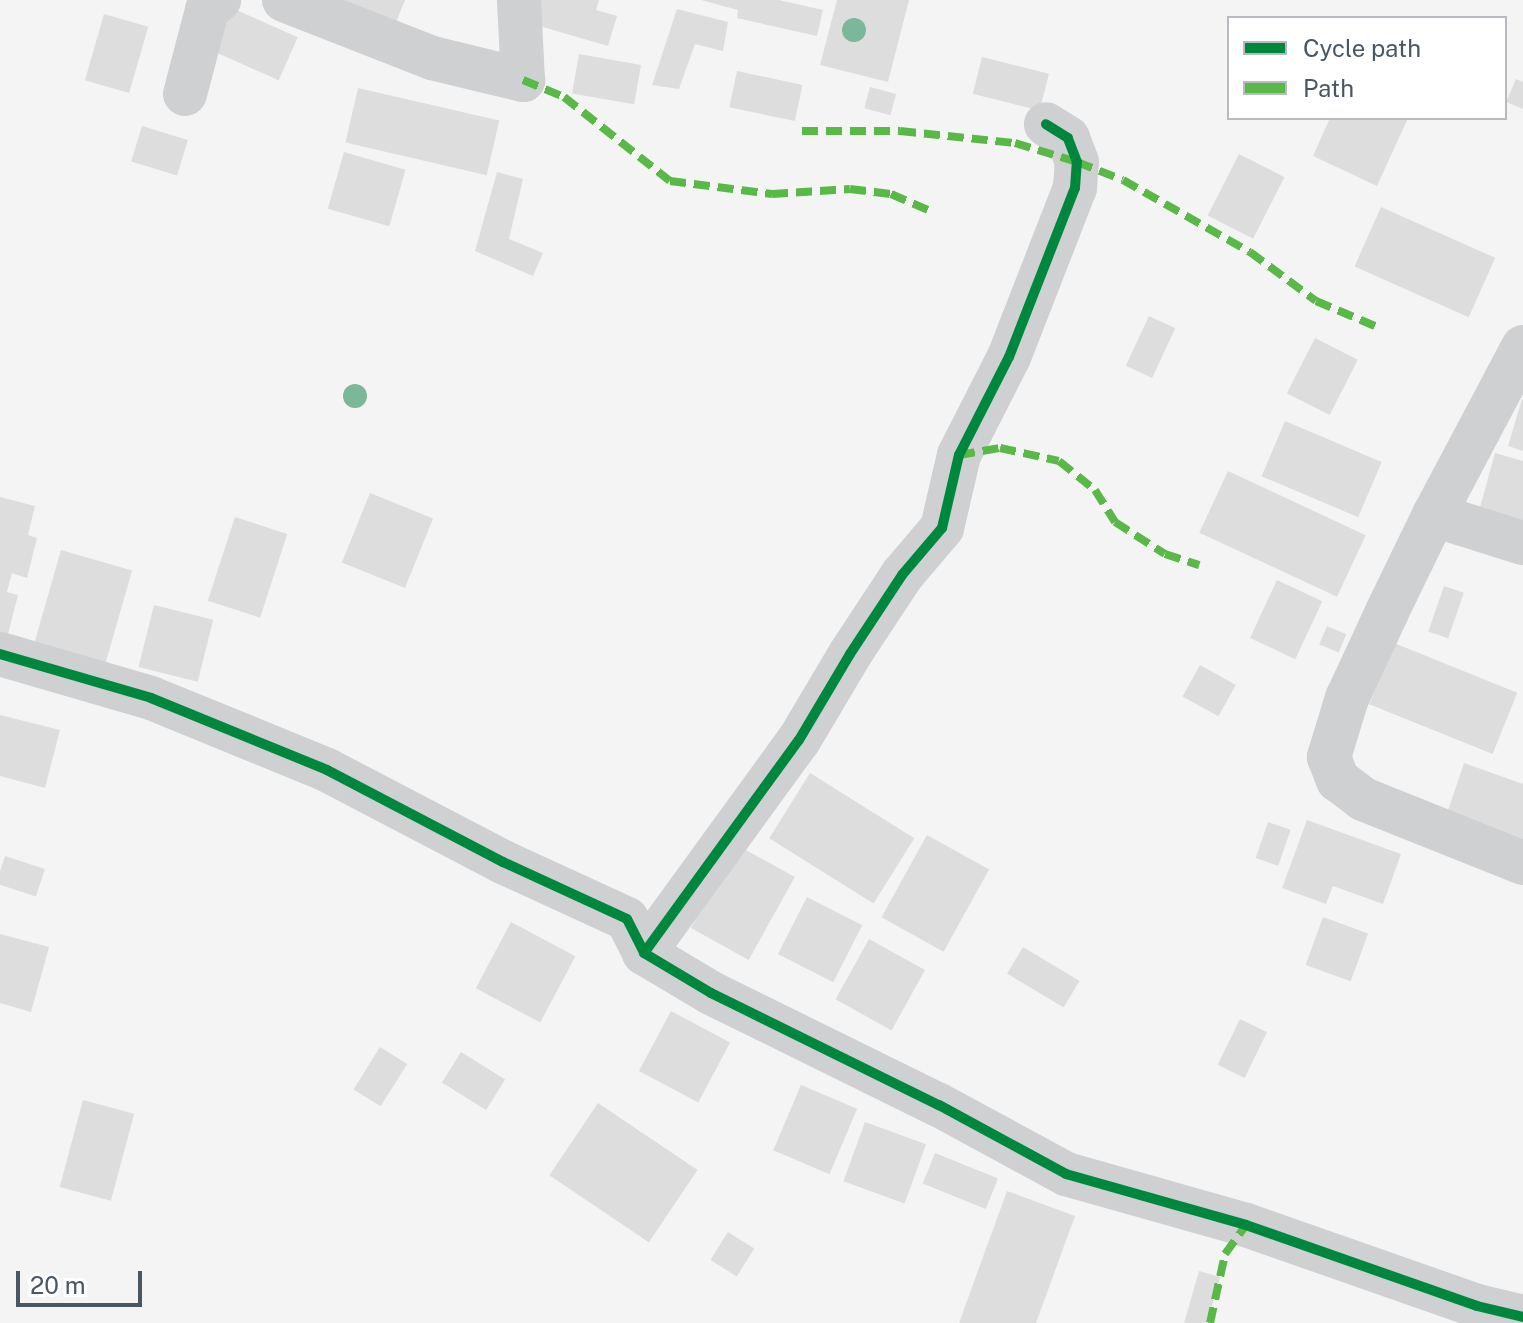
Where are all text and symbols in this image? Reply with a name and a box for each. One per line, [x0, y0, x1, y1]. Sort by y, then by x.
legend [1227, 16, 1507, 120]
text: Cycle path [1303, 34, 1421, 62]
text: Path [1303, 74, 1354, 102]
scale bar [20, 1255, 146, 1305]
text: 20 m [30, 1271, 86, 1299]

